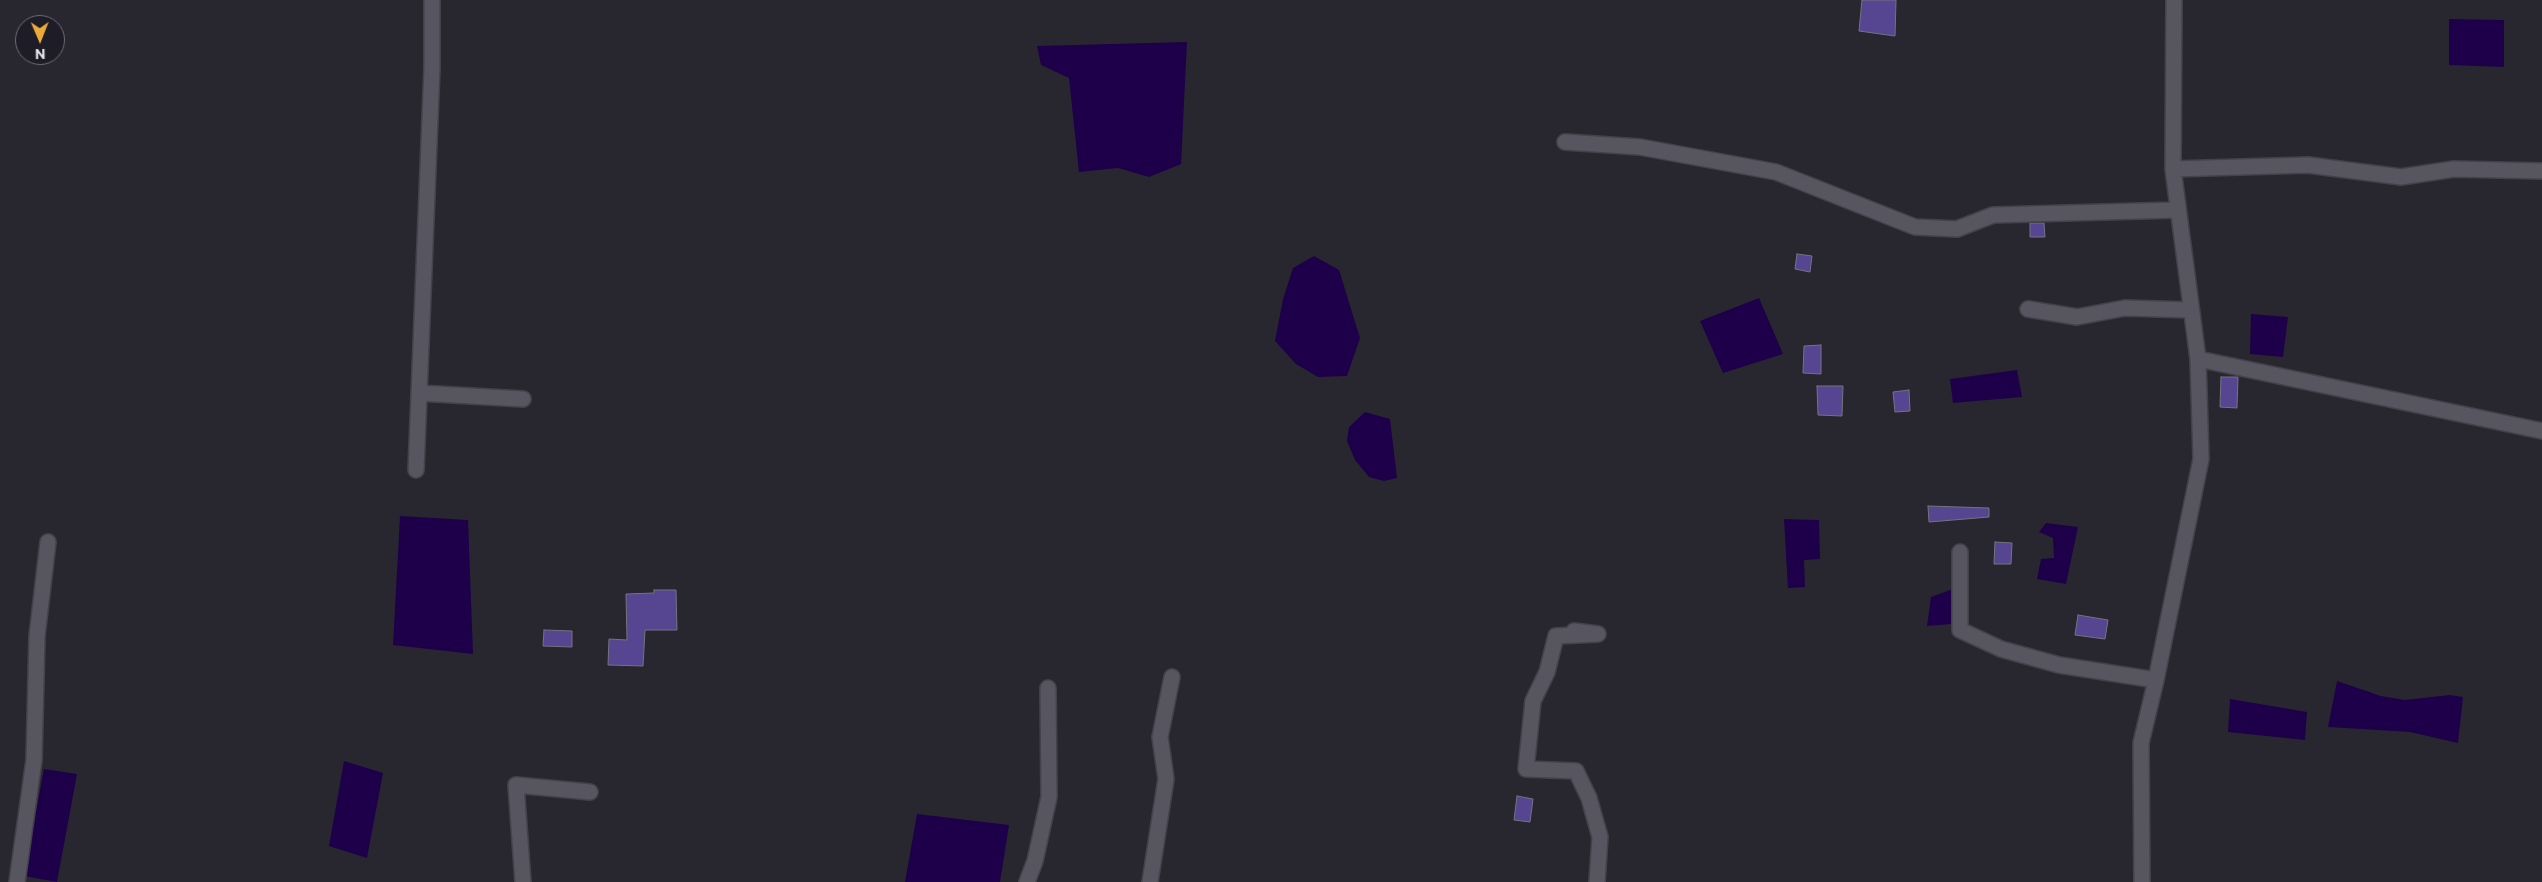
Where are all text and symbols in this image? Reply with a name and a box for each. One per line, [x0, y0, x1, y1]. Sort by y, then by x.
north arrow [15, 15, 65, 65]
text: N [35, 46, 46, 63]

